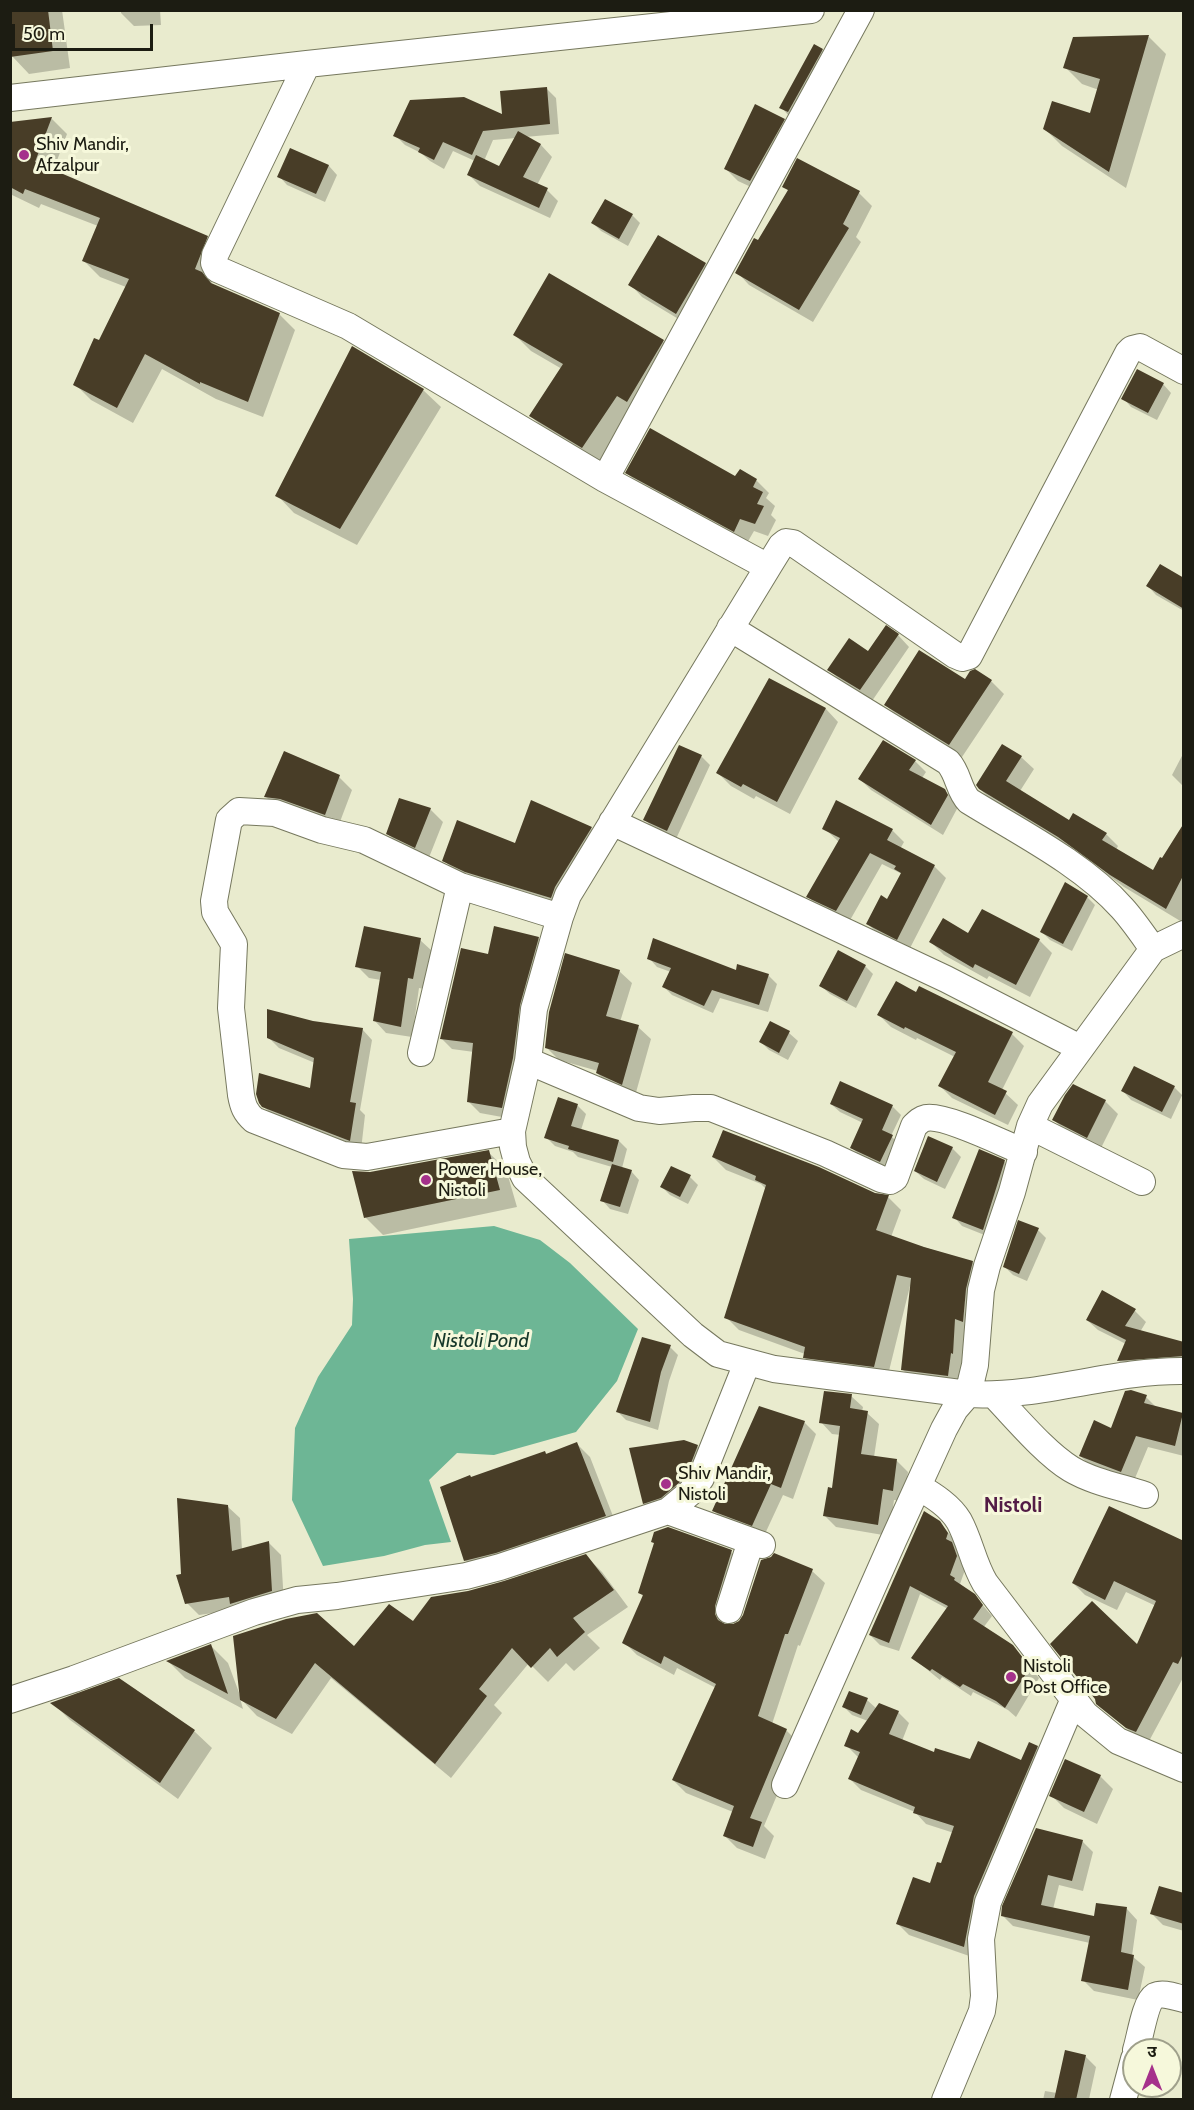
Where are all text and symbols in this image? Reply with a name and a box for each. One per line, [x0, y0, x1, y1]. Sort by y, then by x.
scale bar [15, 12, 156, 50]
text: 50 m [23, 23, 65, 45]
place label: Shiv Mandir, Afzalpur [36, 134, 129, 176]
marker: Shiv Mandir, Afzalpur [17, 148, 31, 162]
place label: Power House, Nistoli [438, 1159, 542, 1202]
marker: Power House, Nistoli [419, 1173, 433, 1187]
water label: Nistoli Pond [433, 1329, 529, 1353]
place label: Shiv Mandir, Nistoli [678, 1463, 771, 1506]
marker: Shiv Mandir, Nistoli [659, 1477, 673, 1491]
district label: Nistoli [984, 1493, 1042, 1519]
place label: Nistoli Post Office [1023, 1656, 1107, 1698]
marker: Nistoli Post Office [1004, 1670, 1018, 1684]
north arrow [1122, 2038, 1182, 2098]
text: उ [1147, 2042, 1157, 2061]

